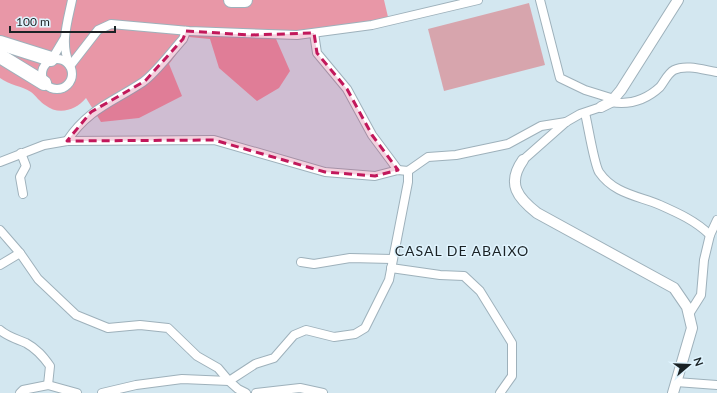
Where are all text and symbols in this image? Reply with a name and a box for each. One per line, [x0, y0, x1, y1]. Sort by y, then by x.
scale bar [10, 8, 115, 34]
text: 100 m [16, 14, 50, 29]
district label: CASAL DE ABAIXO [395, 242, 529, 259]
north arrow [669, 345, 709, 385]
text: N [691, 355, 706, 368]

